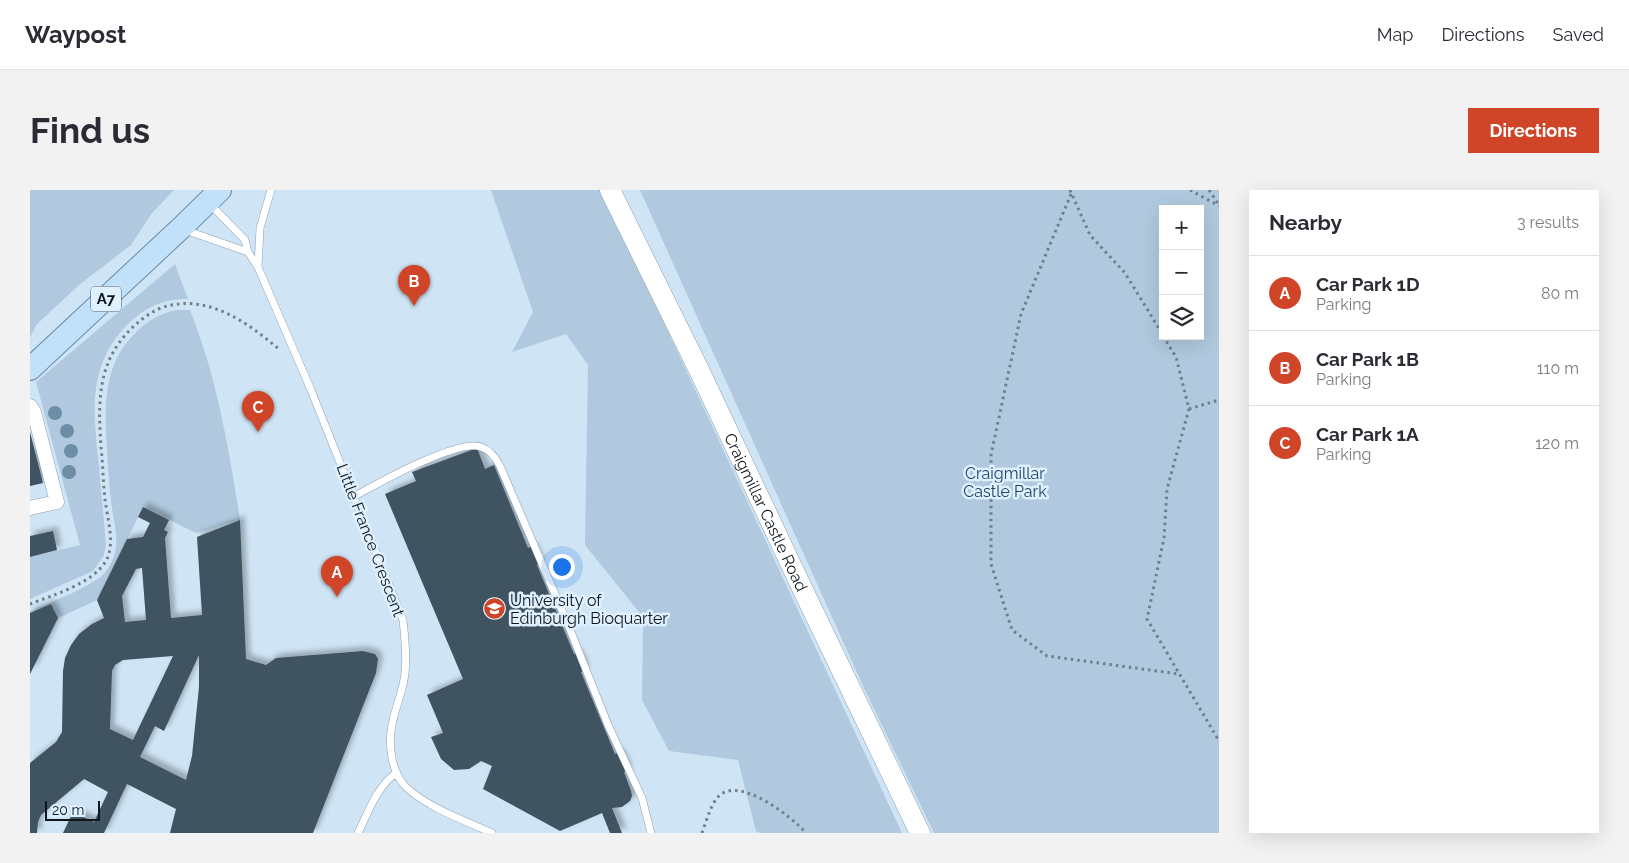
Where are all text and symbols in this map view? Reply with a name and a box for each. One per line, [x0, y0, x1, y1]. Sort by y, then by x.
text: Waypost [25, 20, 126, 49]
text: Map [1377, 24, 1413, 45]
text: Directions [1441, 24, 1525, 45]
text: Saved [1553, 24, 1604, 45]
button: Directions [1468, 108, 1599, 153]
text: Find us [30, 110, 150, 151]
map controls [1159, 205, 1204, 340]
button: + [1159, 205, 1204, 250]
text: Nearby [1269, 210, 1342, 235]
text: 3 results [1517, 213, 1579, 232]
button: − [1159, 250, 1204, 295]
pin: B [398, 265, 430, 306]
text: Car Park 1D [1316, 273, 1420, 295]
text: A [1280, 284, 1290, 303]
text: 80 m [1541, 284, 1579, 303]
road number: A7 [91, 286, 121, 312]
button: layers [1159, 295, 1204, 340]
text: Parking [1316, 295, 1371, 314]
text: Car Park 1B [1316, 348, 1419, 370]
text: B [1280, 359, 1290, 378]
text: 110 m [1537, 359, 1579, 378]
text: Parking [1316, 370, 1371, 389]
pin: C [242, 391, 274, 432]
text: Car Park 1A [1316, 423, 1419, 445]
street label: Craigmillar Castle Road [720, 430, 811, 595]
text: C [1280, 434, 1290, 453]
text: 120 m [1535, 434, 1579, 453]
text: Parking [1316, 445, 1371, 464]
street label: Little France Crescent [333, 461, 409, 620]
park label: Craigmillar Castle Park [963, 464, 1047, 501]
your location [549, 554, 575, 580]
pin: A [321, 556, 353, 597]
place label: University of Edinburgh Bioquarter [510, 591, 668, 628]
school or university icon: University of Edinburgh Bioquarter [482, 597, 506, 621]
scale bar [45, 798, 100, 821]
text: 20 m [52, 802, 84, 818]

